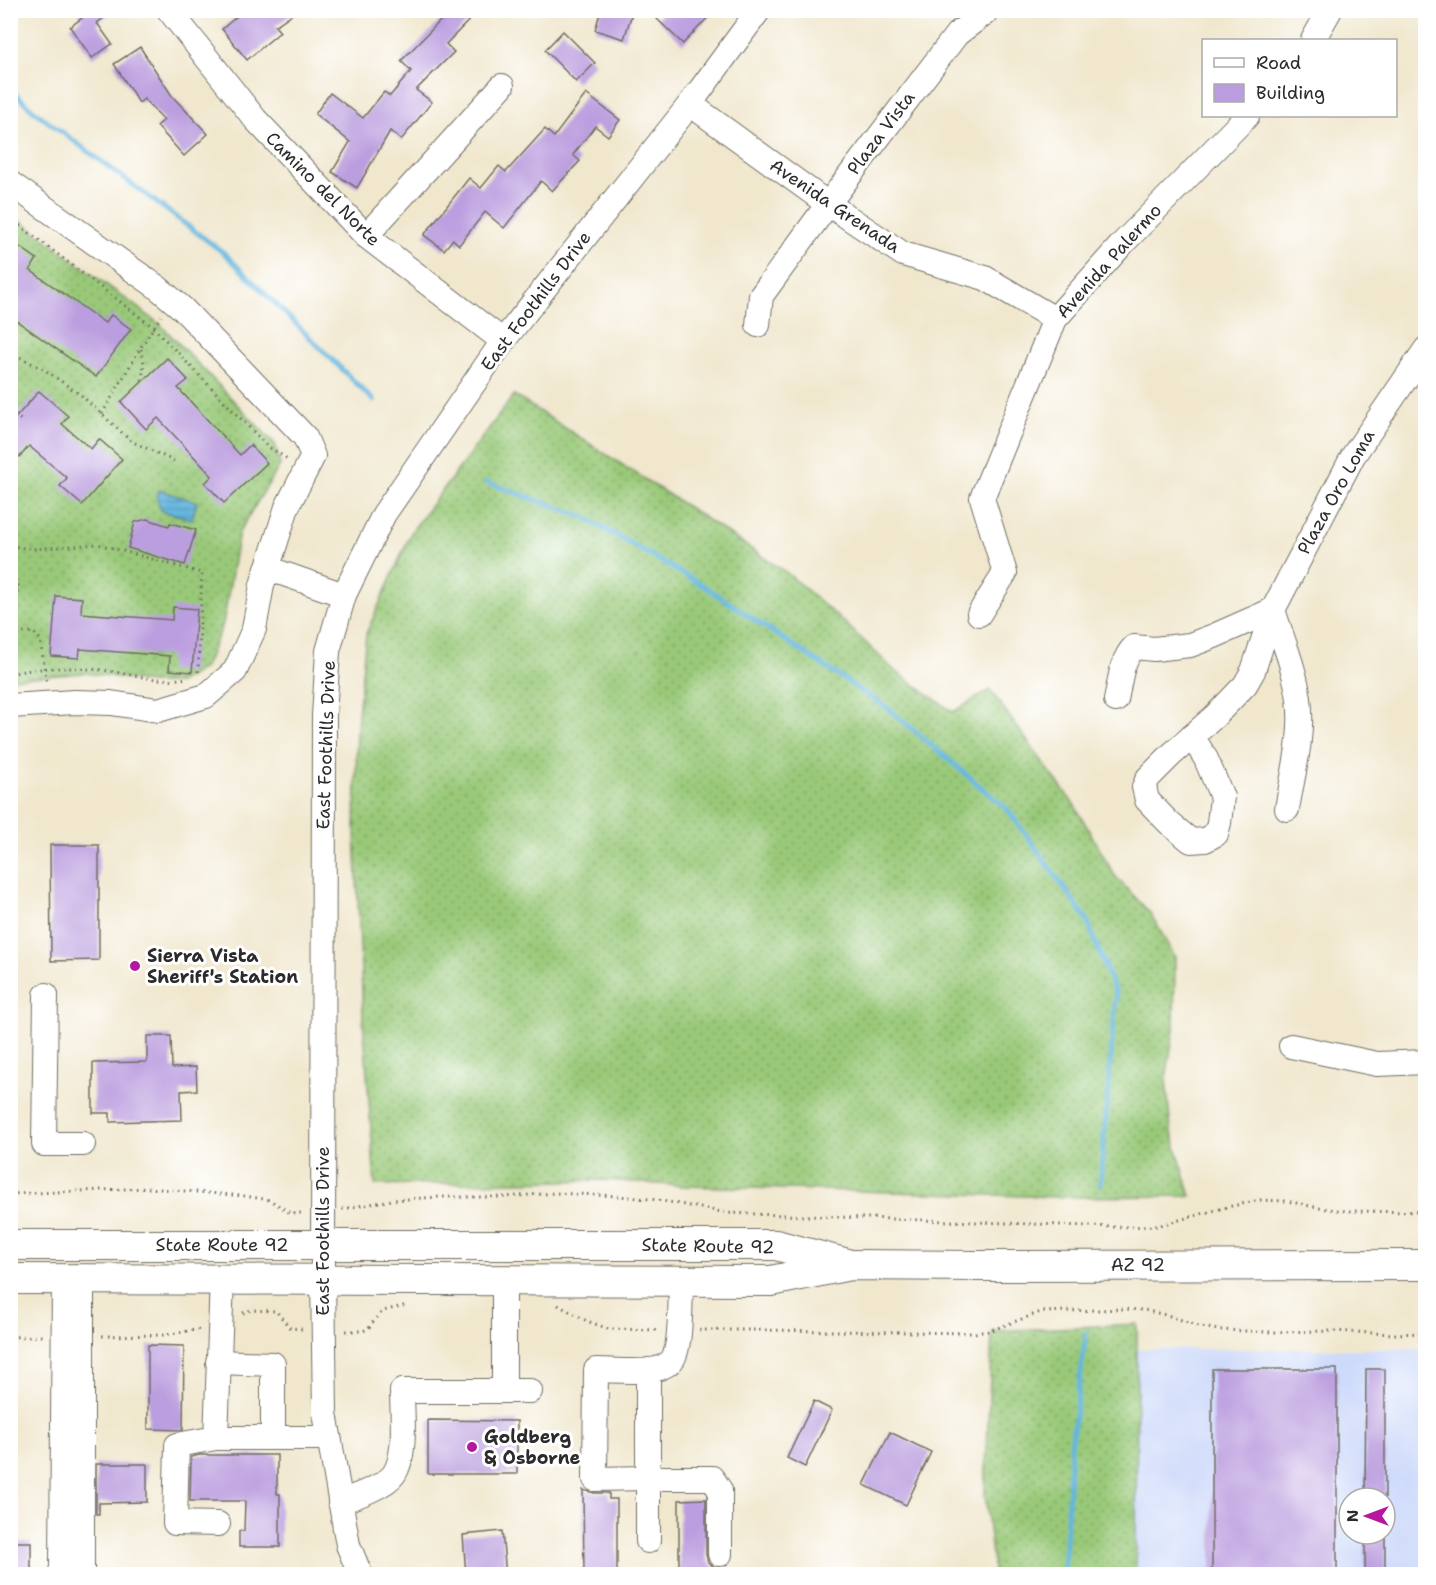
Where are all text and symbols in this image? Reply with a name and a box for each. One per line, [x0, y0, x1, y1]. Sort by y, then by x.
legend [1202, 39, 1397, 117]
text: Road [1256, 51, 1301, 75]
text: Building [1256, 81, 1325, 105]
street label: Plaza Vista [842, 86, 920, 180]
street label: Camino del Norte [261, 127, 385, 251]
street label: Avenida Grenada [765, 153, 905, 259]
street label: Avenida Palermo [1051, 198, 1167, 324]
street label: East Foothills Drive [475, 226, 597, 376]
street label: Plaza Oro Loma [1292, 425, 1380, 559]
street label: East Foothills Drive [311, 660, 341, 830]
place label: Sierra Vista Sheriff's Station [147, 944, 298, 989]
marker: Sierra Vista Sheriff's Station [128, 959, 142, 973]
street label: East Foothills Drive [311, 1146, 335, 1316]
street label: State Route 92 [155, 1233, 289, 1257]
street label: State Route 92 [641, 1233, 775, 1259]
street label: AZ 92 [1111, 1253, 1165, 1277]
place label: Goldberg & Osborne [484, 1425, 581, 1470]
marker: Goldberg & Osborne [465, 1440, 479, 1454]
north arrow [1337, 1486, 1397, 1546]
text: N [1342, 1510, 1363, 1522]

